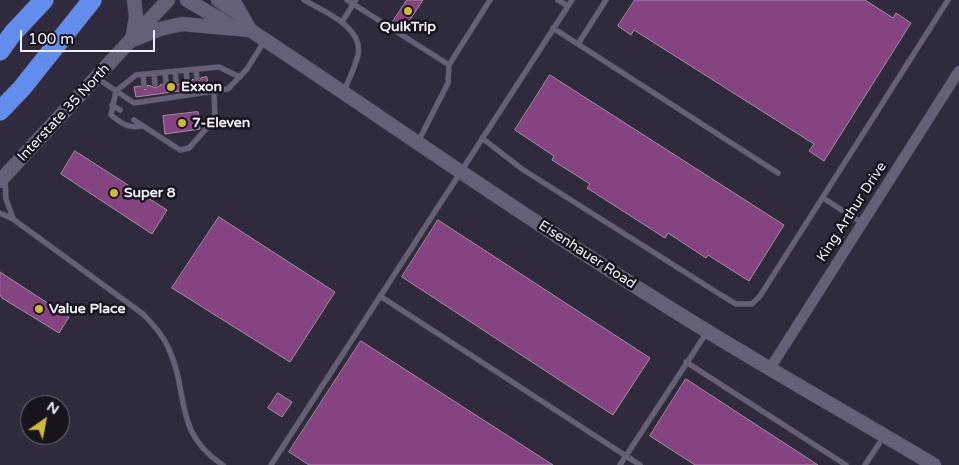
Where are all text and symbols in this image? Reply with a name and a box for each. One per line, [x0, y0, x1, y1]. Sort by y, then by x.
marker: QuikTrip [402, 5, 414, 17]
place label: QuikTrip [380, 19, 436, 35]
scale bar [22, 20, 158, 52]
text: 100 m [28, 30, 74, 48]
street label: Interstate 35 North [14, 61, 114, 165]
place label: Exxon [181, 79, 222, 95]
marker: Exxon [165, 81, 177, 93]
place label: 7-Eleven [192, 115, 250, 131]
marker: 7-Eleven [176, 117, 188, 129]
street label: King Arthur Drive [814, 159, 890, 265]
place label: Super 8 [124, 185, 176, 201]
marker: Super 8 [108, 187, 120, 199]
street label: Eisenhauer Road [535, 217, 639, 293]
place label: Value Place [49, 301, 125, 317]
marker: Value Place [33, 303, 45, 315]
north arrow [20, 395, 70, 445]
text: N [44, 398, 62, 418]

